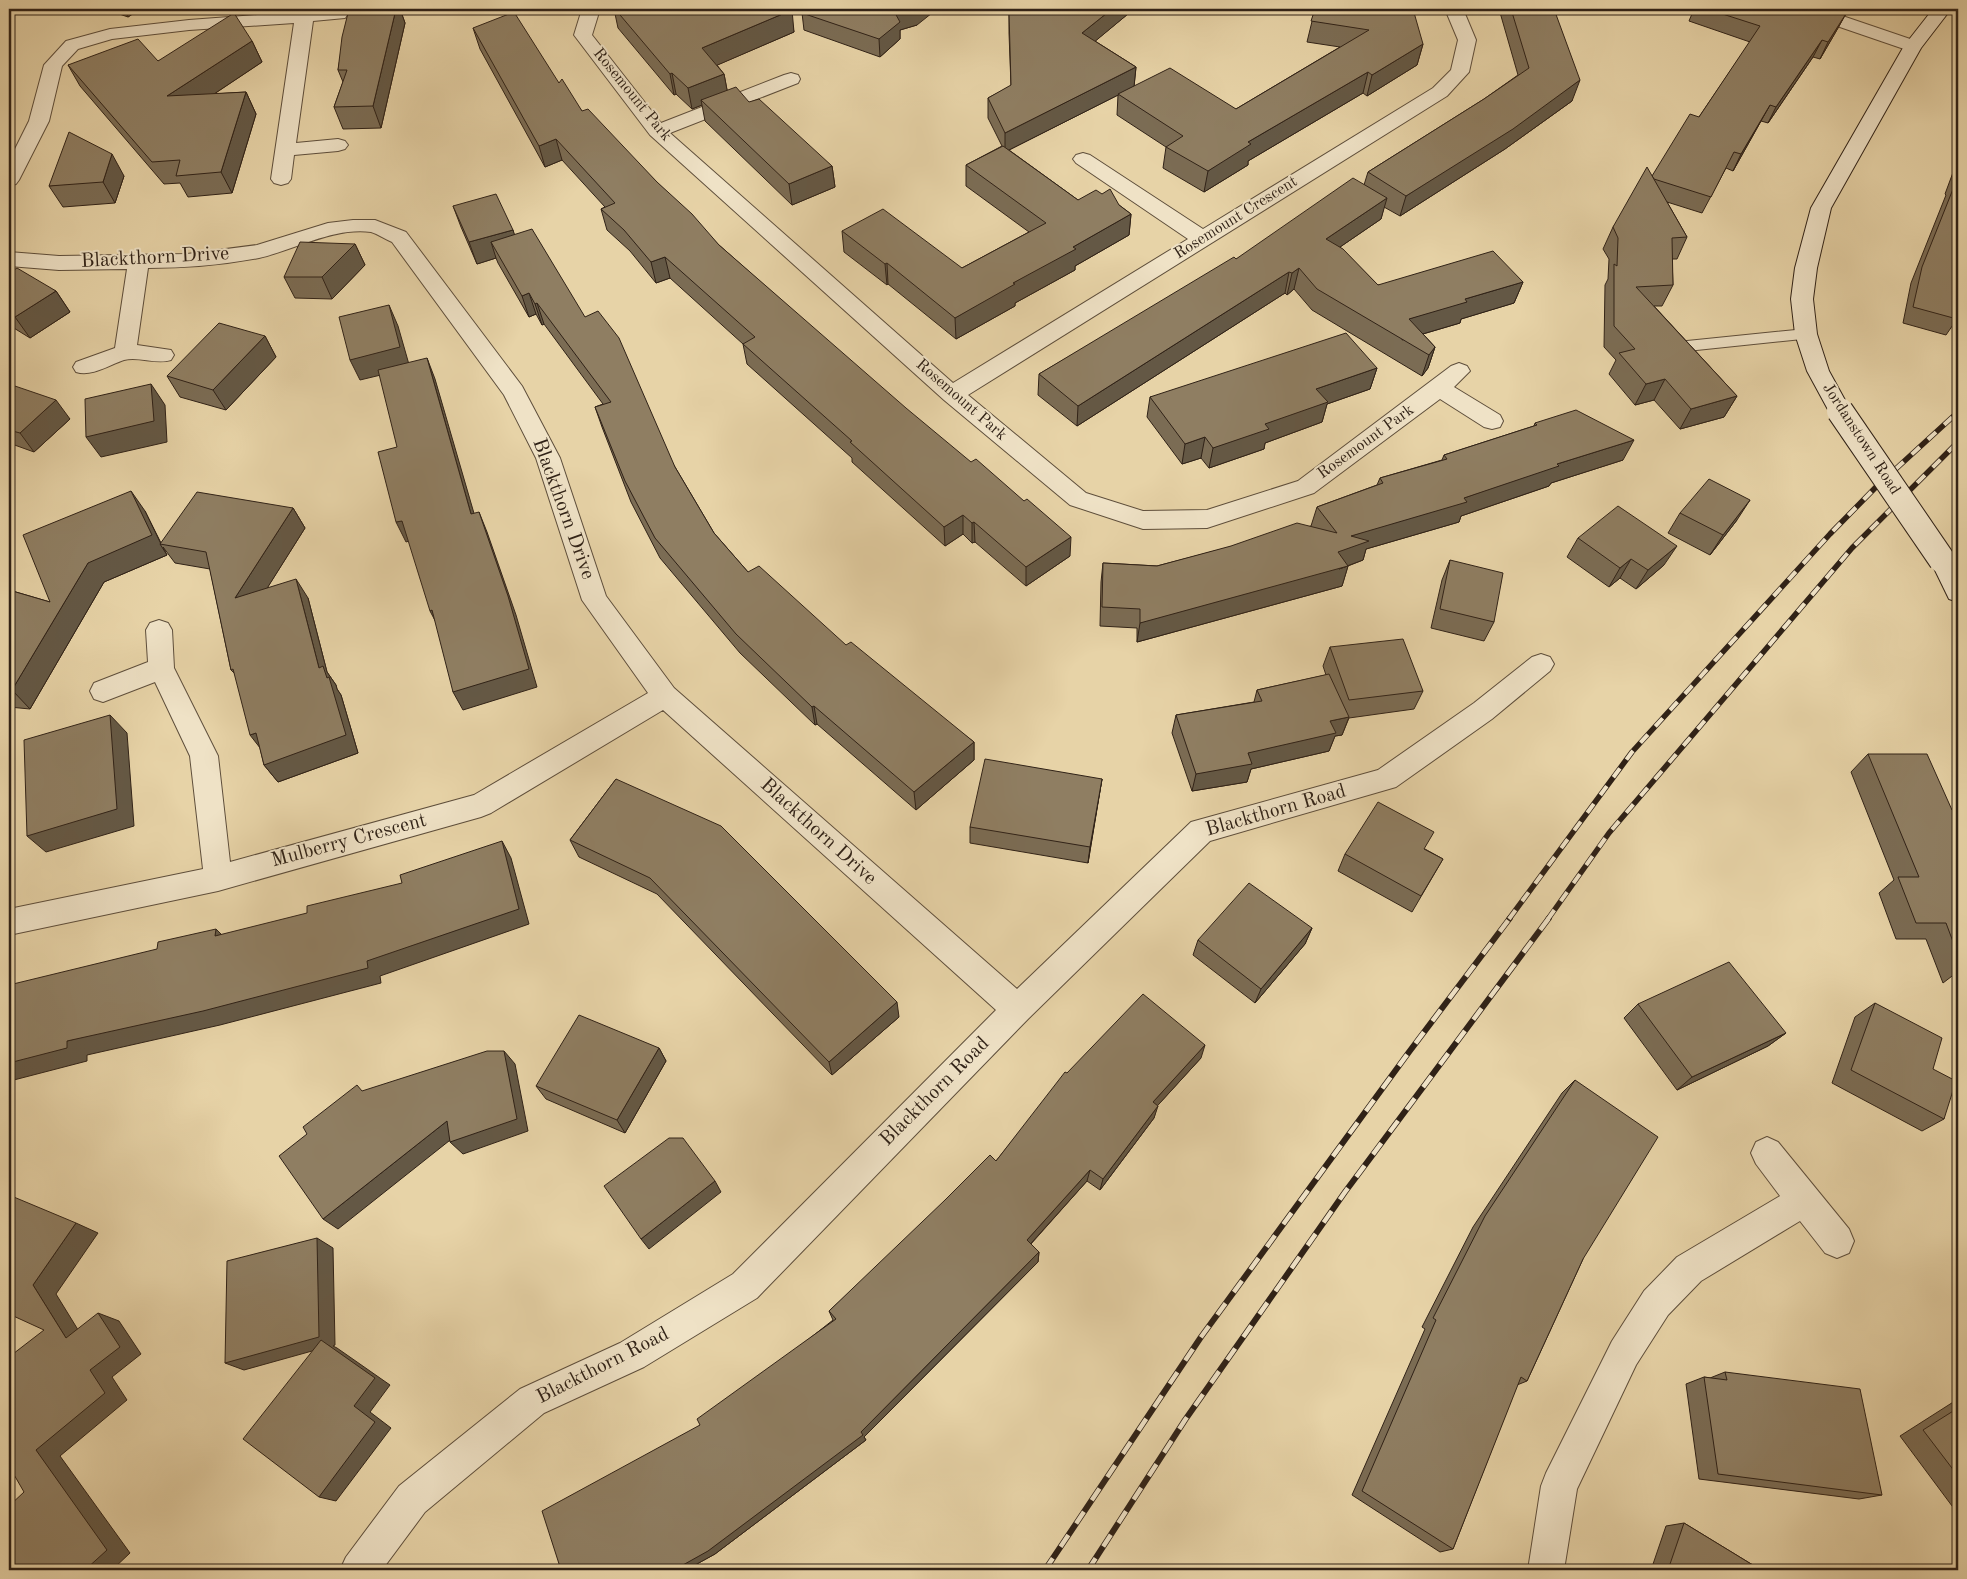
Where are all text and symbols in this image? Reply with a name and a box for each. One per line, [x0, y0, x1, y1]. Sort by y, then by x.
street label: Rosemount Park [590, 45, 674, 145]
street label: Rosemount Crescent [1172, 173, 1301, 262]
street label: Blackthorn Drive [80, 244, 230, 272]
street label: Rosemount Park [913, 356, 1009, 444]
street label: Jordanstown Road [1819, 380, 1903, 498]
street label: Rosemount Park [1315, 402, 1417, 482]
street label: Blackthorn Drive [528, 436, 598, 582]
street label: Blackthorn Drive [756, 775, 880, 889]
street label: Blackthorn Road [1203, 781, 1349, 841]
street label: Mulberry Crescent [269, 811, 429, 871]
street label: Blackthorn Road [877, 1034, 993, 1150]
street label: Blackthorn Road [534, 1324, 672, 1408]

